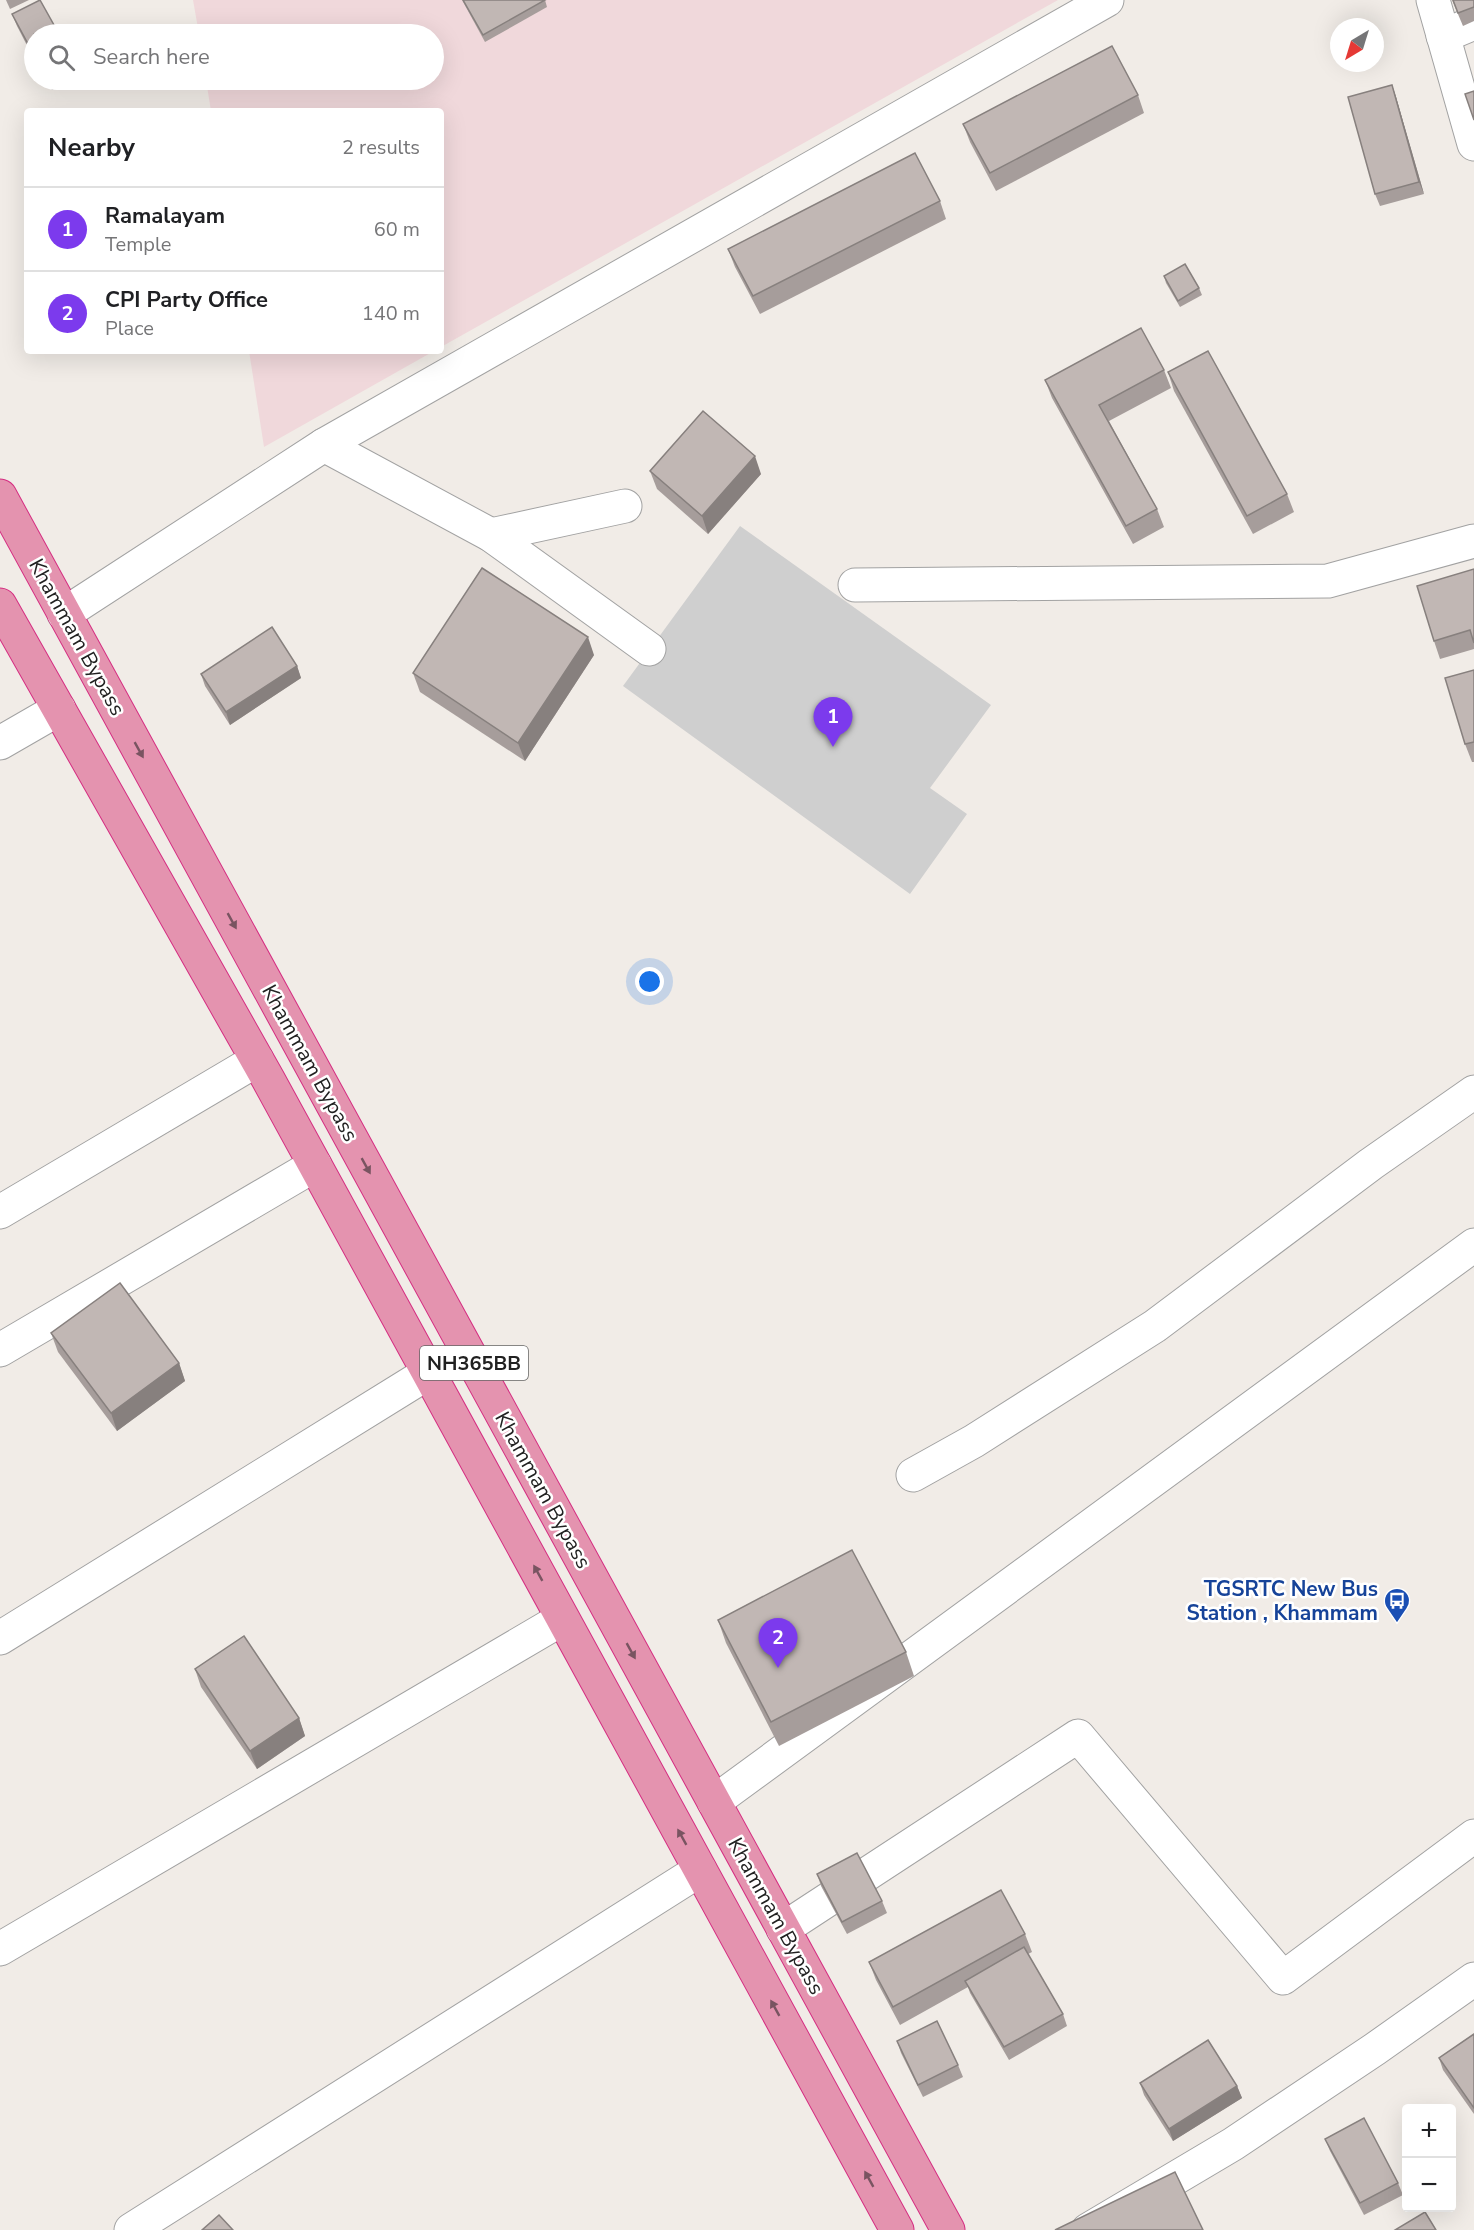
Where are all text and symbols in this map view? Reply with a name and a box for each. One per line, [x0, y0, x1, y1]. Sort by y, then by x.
north arrow [1330, 18, 1384, 72]
search box [24, 24, 444, 90]
icon: search [45, 41, 78, 74]
text: Search here [93, 42, 210, 72]
text: Nearby [48, 130, 135, 165]
text: 2 results [342, 134, 420, 161]
text: Ramalayam [105, 201, 225, 231]
text: 1 [62, 216, 74, 243]
text: 60 m [374, 216, 420, 243]
text: Temple [105, 231, 171, 258]
text: CPI Party Office [105, 285, 268, 315]
text: 2 [62, 300, 74, 327]
text: 140 m [362, 300, 420, 327]
text: Place [105, 315, 154, 342]
street label: Khammam Bypass [22, 554, 132, 720]
pin: 1 [814, 698, 852, 747]
one-way arrow [134, 742, 144, 759]
one-way arrow [227, 913, 237, 930]
your location [635, 967, 664, 996]
street label: Khammam Bypass [255, 980, 365, 1146]
one-way arrow [361, 1158, 371, 1175]
road number: NH365BB [420, 1346, 528, 1380]
street label: Khammam Bypass [488, 1407, 598, 1573]
one-way arrow [533, 1565, 543, 1582]
place label: TGSRTC New Bus Station , Khammam [1187, 1575, 1378, 1627]
bus stop icon: TGSRTC New Bus Station , Khammam [1382, 1586, 1412, 1624]
pin: 2 [758, 1618, 798, 1668]
one-way arrow [626, 1643, 636, 1660]
one-way arrow [677, 1828, 687, 1845]
street label: Khammam Bypass [721, 1833, 831, 1999]
one-way arrow [770, 1999, 780, 2016]
map controls [1402, 2104, 1456, 2212]
button: + [1402, 2104, 1456, 2158]
button: − [1402, 2158, 1456, 2212]
one-way arrow [864, 2170, 874, 2187]

